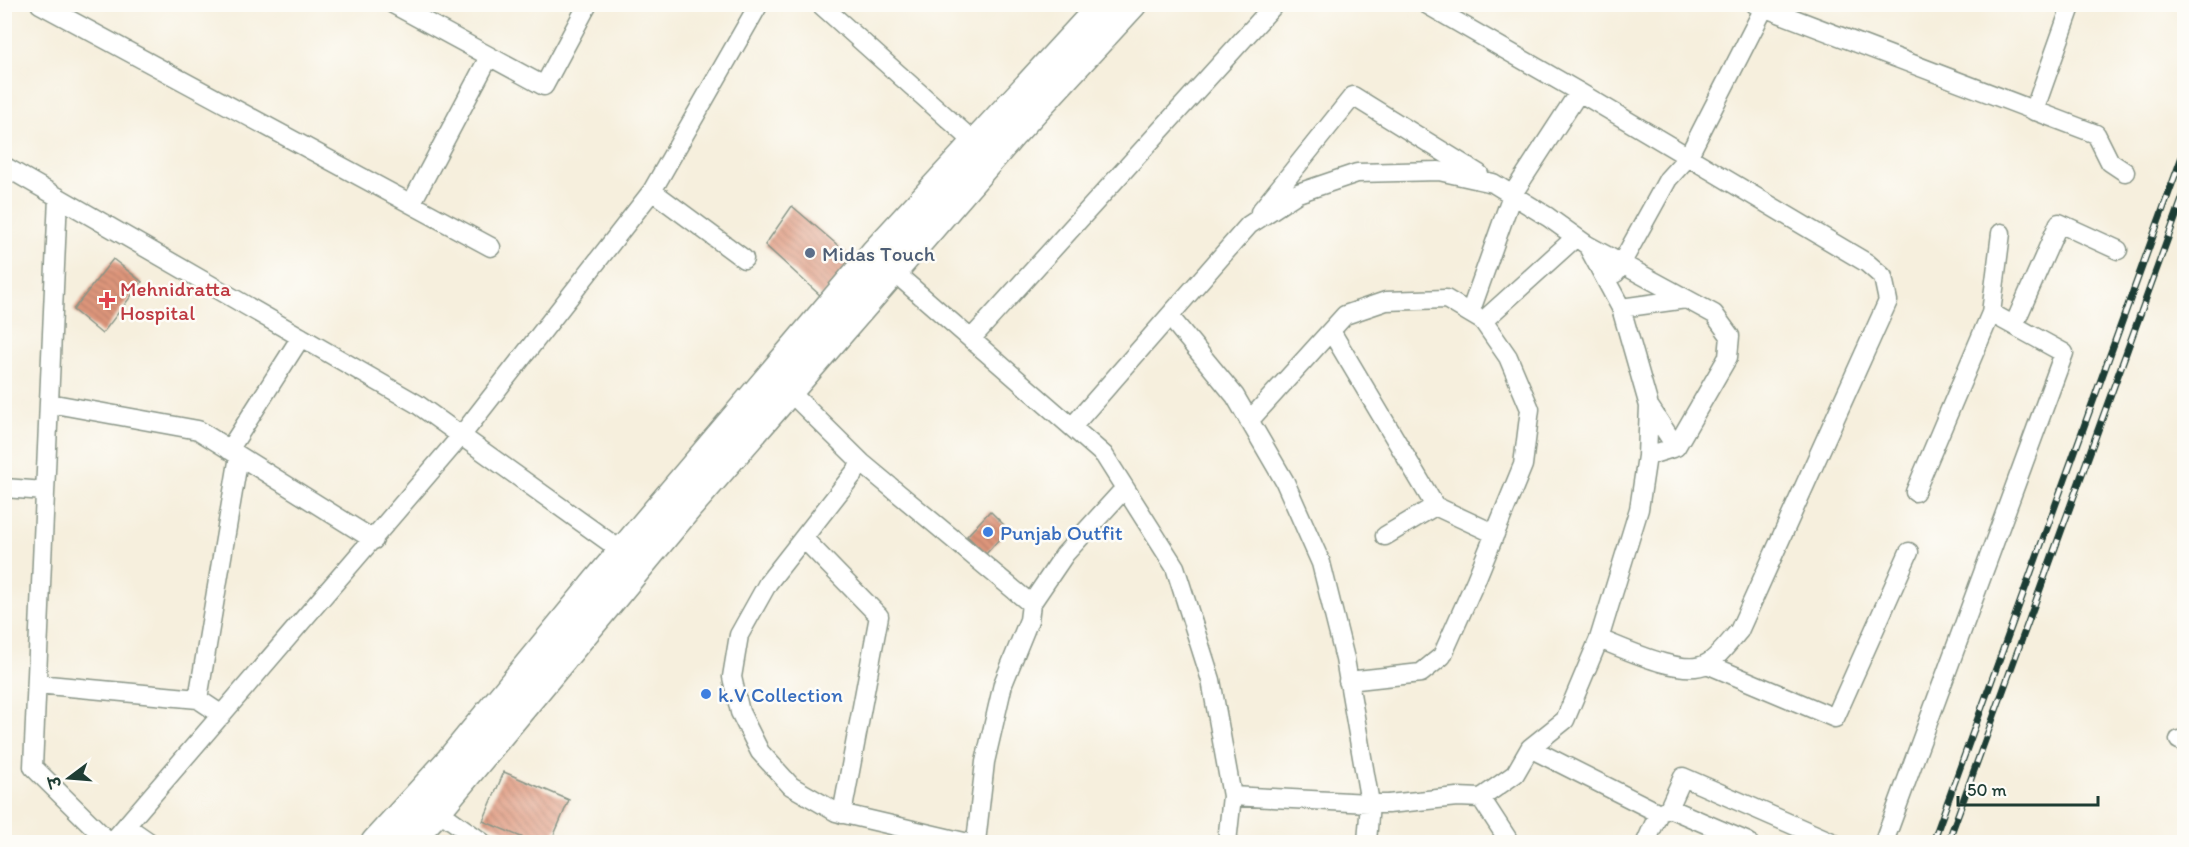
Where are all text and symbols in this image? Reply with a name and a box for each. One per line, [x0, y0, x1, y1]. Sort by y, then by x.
place label: Midas Touch [822, 241, 936, 266]
marker: Midas Touch [803, 246, 817, 260]
place label: Mehnidratta Hospital [120, 276, 231, 325]
marker: Mehnidratta Hospital [98, 291, 116, 309]
place label: Punjab Outfit [1000, 520, 1123, 545]
marker: Punjab Outfit [981, 525, 995, 539]
place label: k.V Collection [718, 682, 843, 707]
marker: k.V Collection [699, 687, 713, 701]
north arrow [39, 748, 99, 808]
scale bar [1958, 769, 2098, 807]
text: उ [44, 773, 66, 792]
text: 50 m [1967, 779, 2007, 801]

